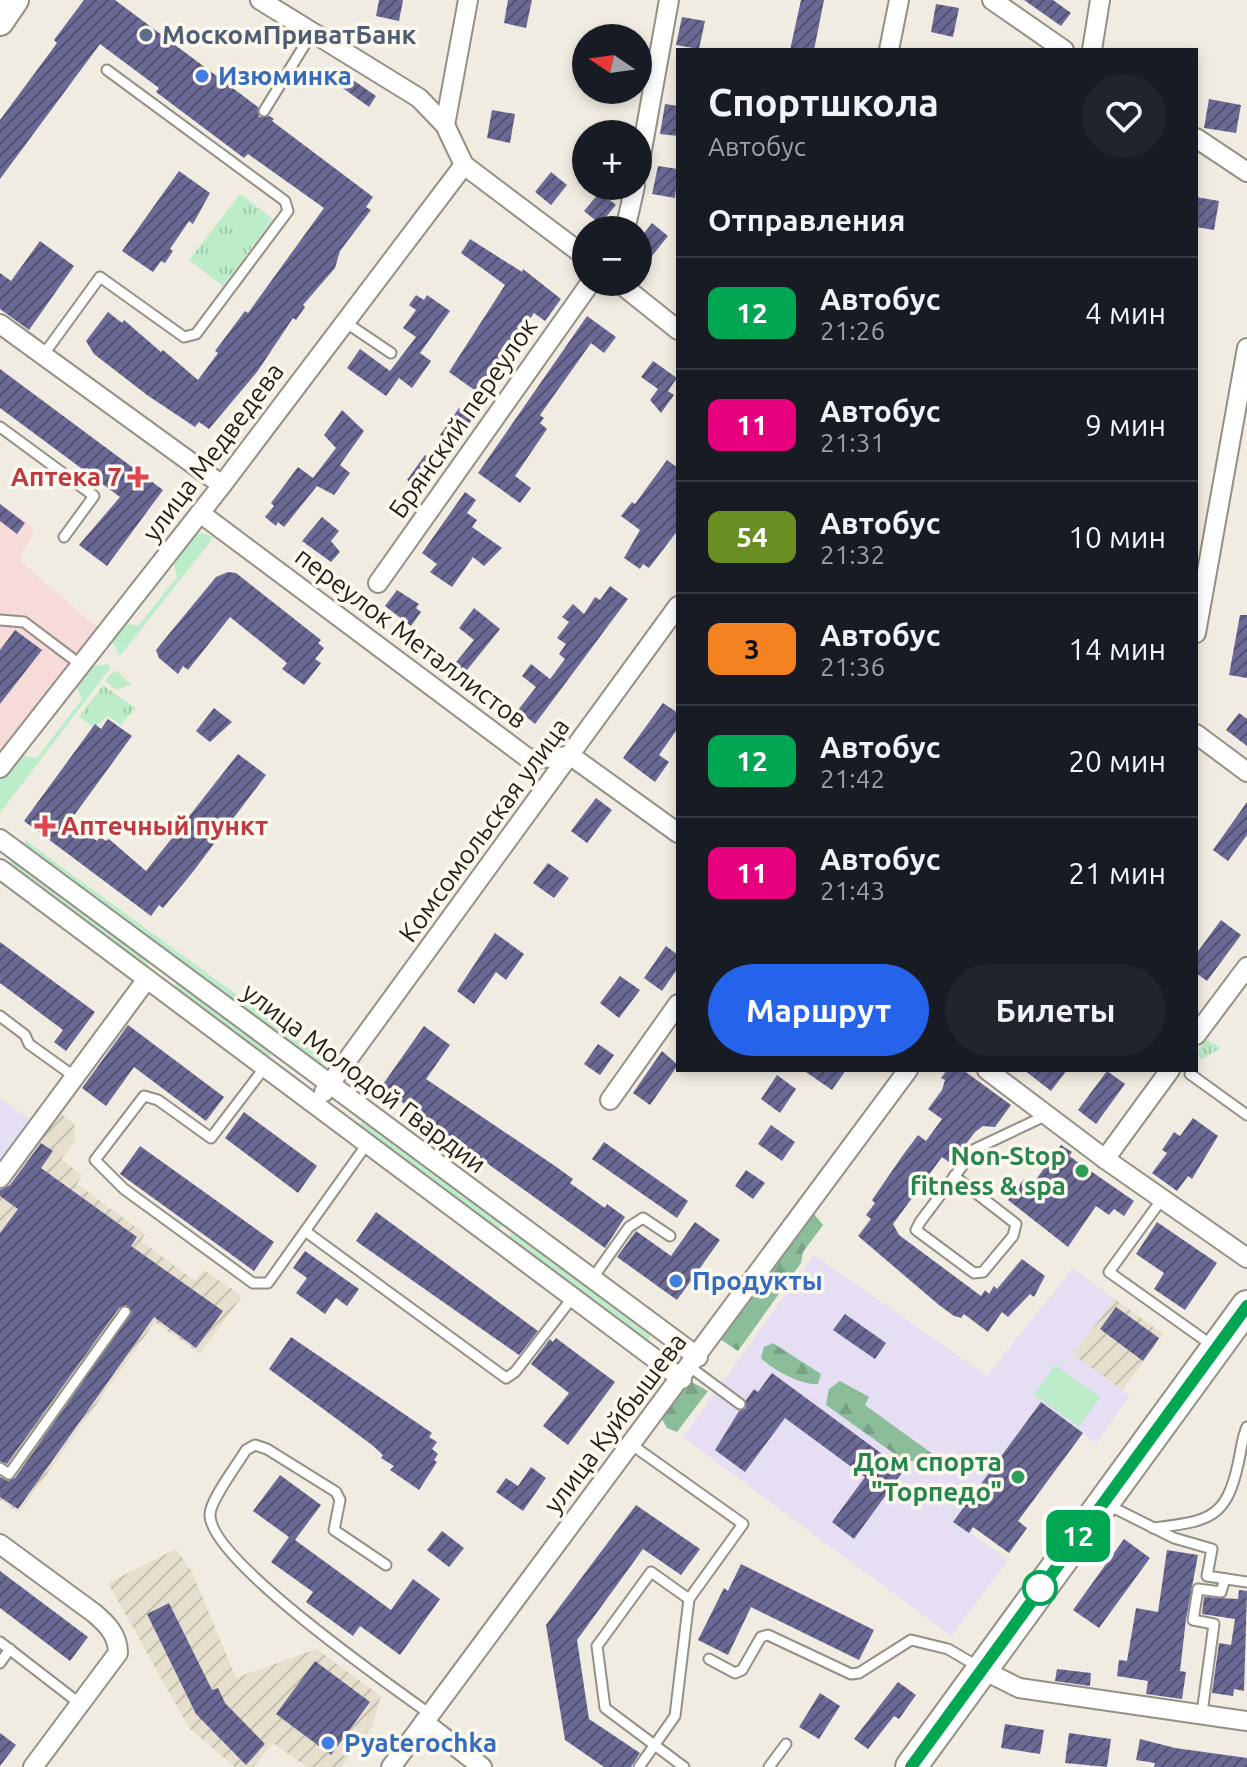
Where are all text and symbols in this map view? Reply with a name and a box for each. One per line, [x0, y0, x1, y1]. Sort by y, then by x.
place label: МоскомПриватБанк [162, 20, 417, 49]
north arrow [572, 24, 652, 104]
map controls [572, 24, 652, 296]
marker: МоскомПриватБанк [137, 26, 155, 44]
place label: Изюминка [218, 61, 352, 90]
marker: Изюминка [193, 67, 211, 85]
button: heart [1082, 74, 1166, 158]
text: Спортшкола [708, 81, 939, 123]
button: + [572, 120, 652, 200]
text: Автобус [708, 132, 806, 161]
text: Отправления [708, 203, 905, 237]
button: − [572, 216, 652, 296]
text: Автобус [820, 282, 940, 316]
text: 4 мин [1085, 296, 1166, 330]
text: 12 [736, 297, 768, 328]
street label: Брянский переулок [383, 312, 543, 523]
text: 21:26 [820, 316, 885, 345]
street label: улица Медведева [136, 357, 289, 546]
text: Автобус [820, 394, 940, 428]
text: 9 мин [1085, 408, 1166, 442]
text: 11 [736, 409, 768, 440]
text: 21:31 [820, 428, 885, 457]
place label: Аптека 7 [11, 462, 122, 491]
marker: Аптека 7 [129, 468, 147, 486]
text: Автобус [820, 506, 940, 540]
text: 10 мин [1068, 520, 1166, 554]
text: 54 [736, 521, 768, 552]
text: 21:32 [820, 540, 885, 569]
street label: переулок Металлистов [290, 541, 533, 734]
text: Автобус [820, 618, 940, 652]
text: 14 мин [1068, 632, 1166, 666]
text: 3 [744, 633, 760, 664]
text: 21:36 [820, 652, 885, 681]
street label: Комсомольская улица [393, 712, 575, 947]
text: Автобус [820, 730, 940, 764]
text: 20 мин [1068, 744, 1166, 778]
text: 12 [736, 745, 768, 776]
text: 21:42 [820, 764, 885, 793]
place label: Аптечный пункт [61, 811, 268, 840]
marker: Аптечный пункт [36, 817, 54, 835]
text: Автобус [820, 842, 940, 876]
text: 21 мин [1068, 856, 1166, 890]
text: 11 [736, 857, 768, 888]
text: 21:43 [820, 876, 885, 905]
button: Маршрут [708, 964, 929, 1056]
button: Билеты [945, 964, 1166, 1056]
street label: улица Молодой Гвардии [237, 977, 492, 1179]
place label: Non-Stop fitness & spa [910, 1141, 1066, 1200]
marker: Non-Stop fitness & spa [1073, 1162, 1091, 1180]
place label: Продукты [692, 1266, 823, 1295]
marker: Продукты [667, 1272, 685, 1290]
street label: улица Куйбышева [538, 1327, 692, 1518]
place label: Дом спорта "Торпедо" [854, 1447, 1002, 1506]
marker: Дом спорта "Торпедо" [1009, 1468, 1027, 1486]
line badge: 12 [1042, 1510, 1114, 1562]
text: 12 [1062, 1520, 1094, 1551]
unlabelled marker [1023, 1571, 1057, 1605]
place label: Pyaterochka [344, 1728, 497, 1757]
marker: Pyaterochka [319, 1734, 337, 1752]

